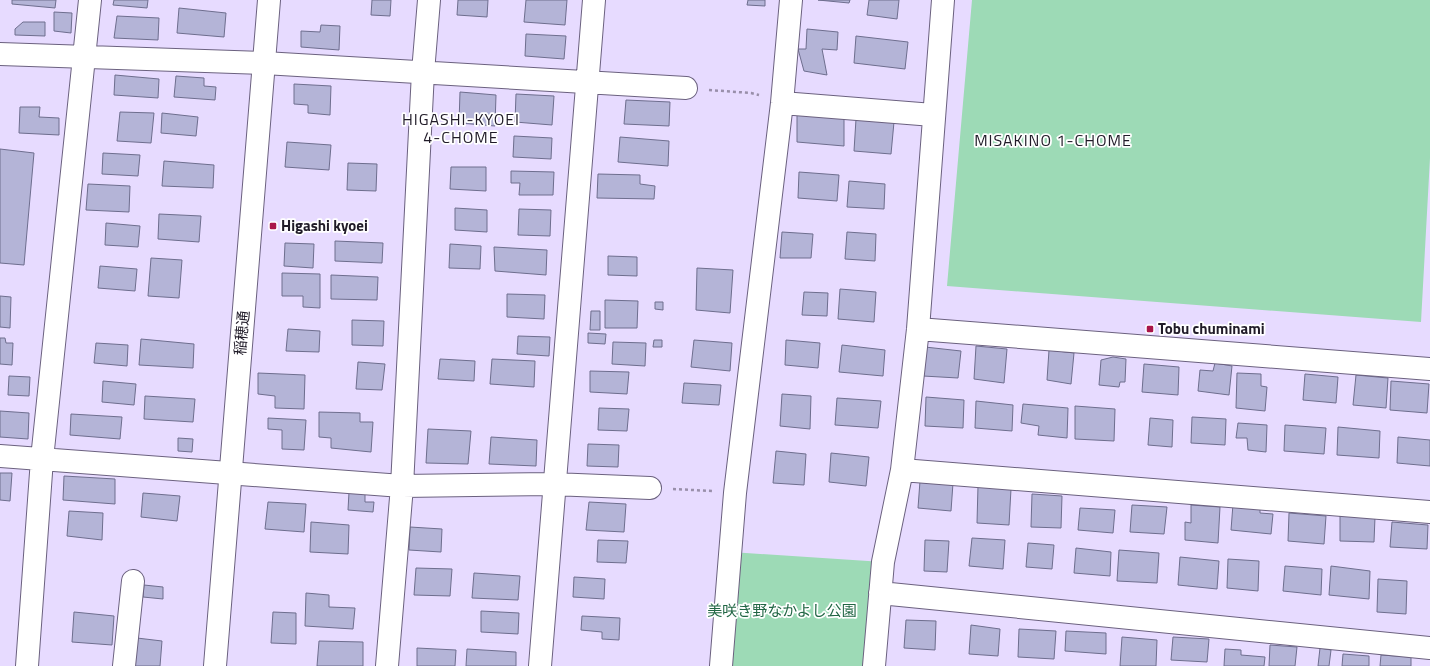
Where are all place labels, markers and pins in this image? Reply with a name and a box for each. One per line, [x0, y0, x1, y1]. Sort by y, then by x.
place label: Higashi kyoei [281, 214, 368, 237]
marker: Higashi kyoei [268, 221, 278, 231]
place label: Tobu chuminami [1158, 317, 1265, 340]
marker: Tobu chuminami [1145, 324, 1155, 334]

